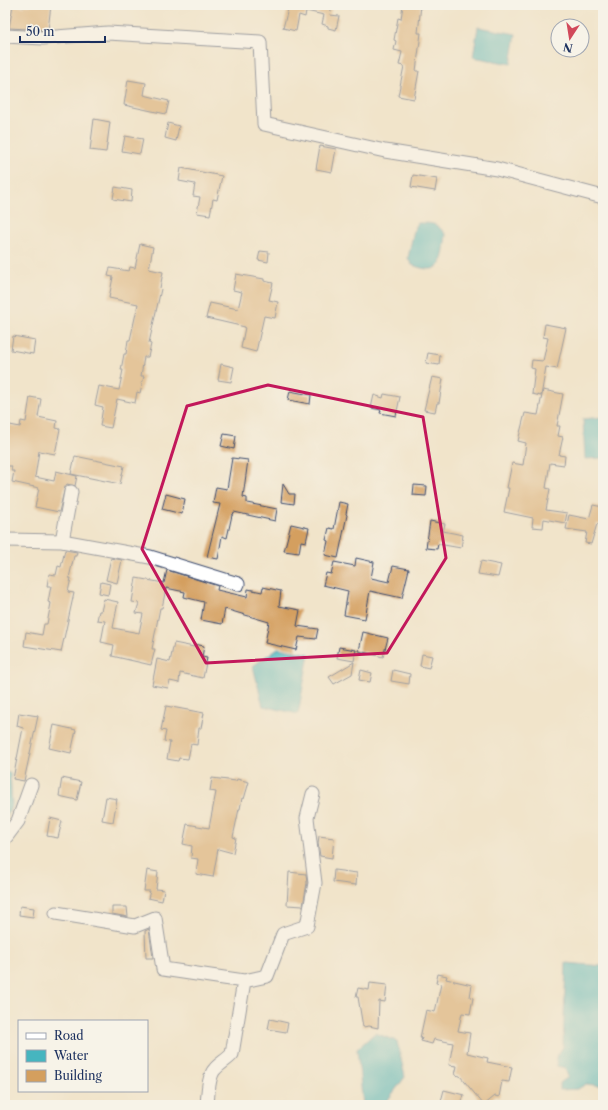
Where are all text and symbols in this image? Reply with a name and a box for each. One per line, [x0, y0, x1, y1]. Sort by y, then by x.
scale bar [20, 18, 105, 44]
north arrow [550, 18, 590, 58]
text: 50 m [26, 24, 55, 39]
text: N [561, 40, 574, 56]
legend [18, 1020, 148, 1092]
text: Road [54, 1028, 84, 1043]
text: Water [53, 1048, 88, 1063]
text: Building [54, 1068, 102, 1083]

